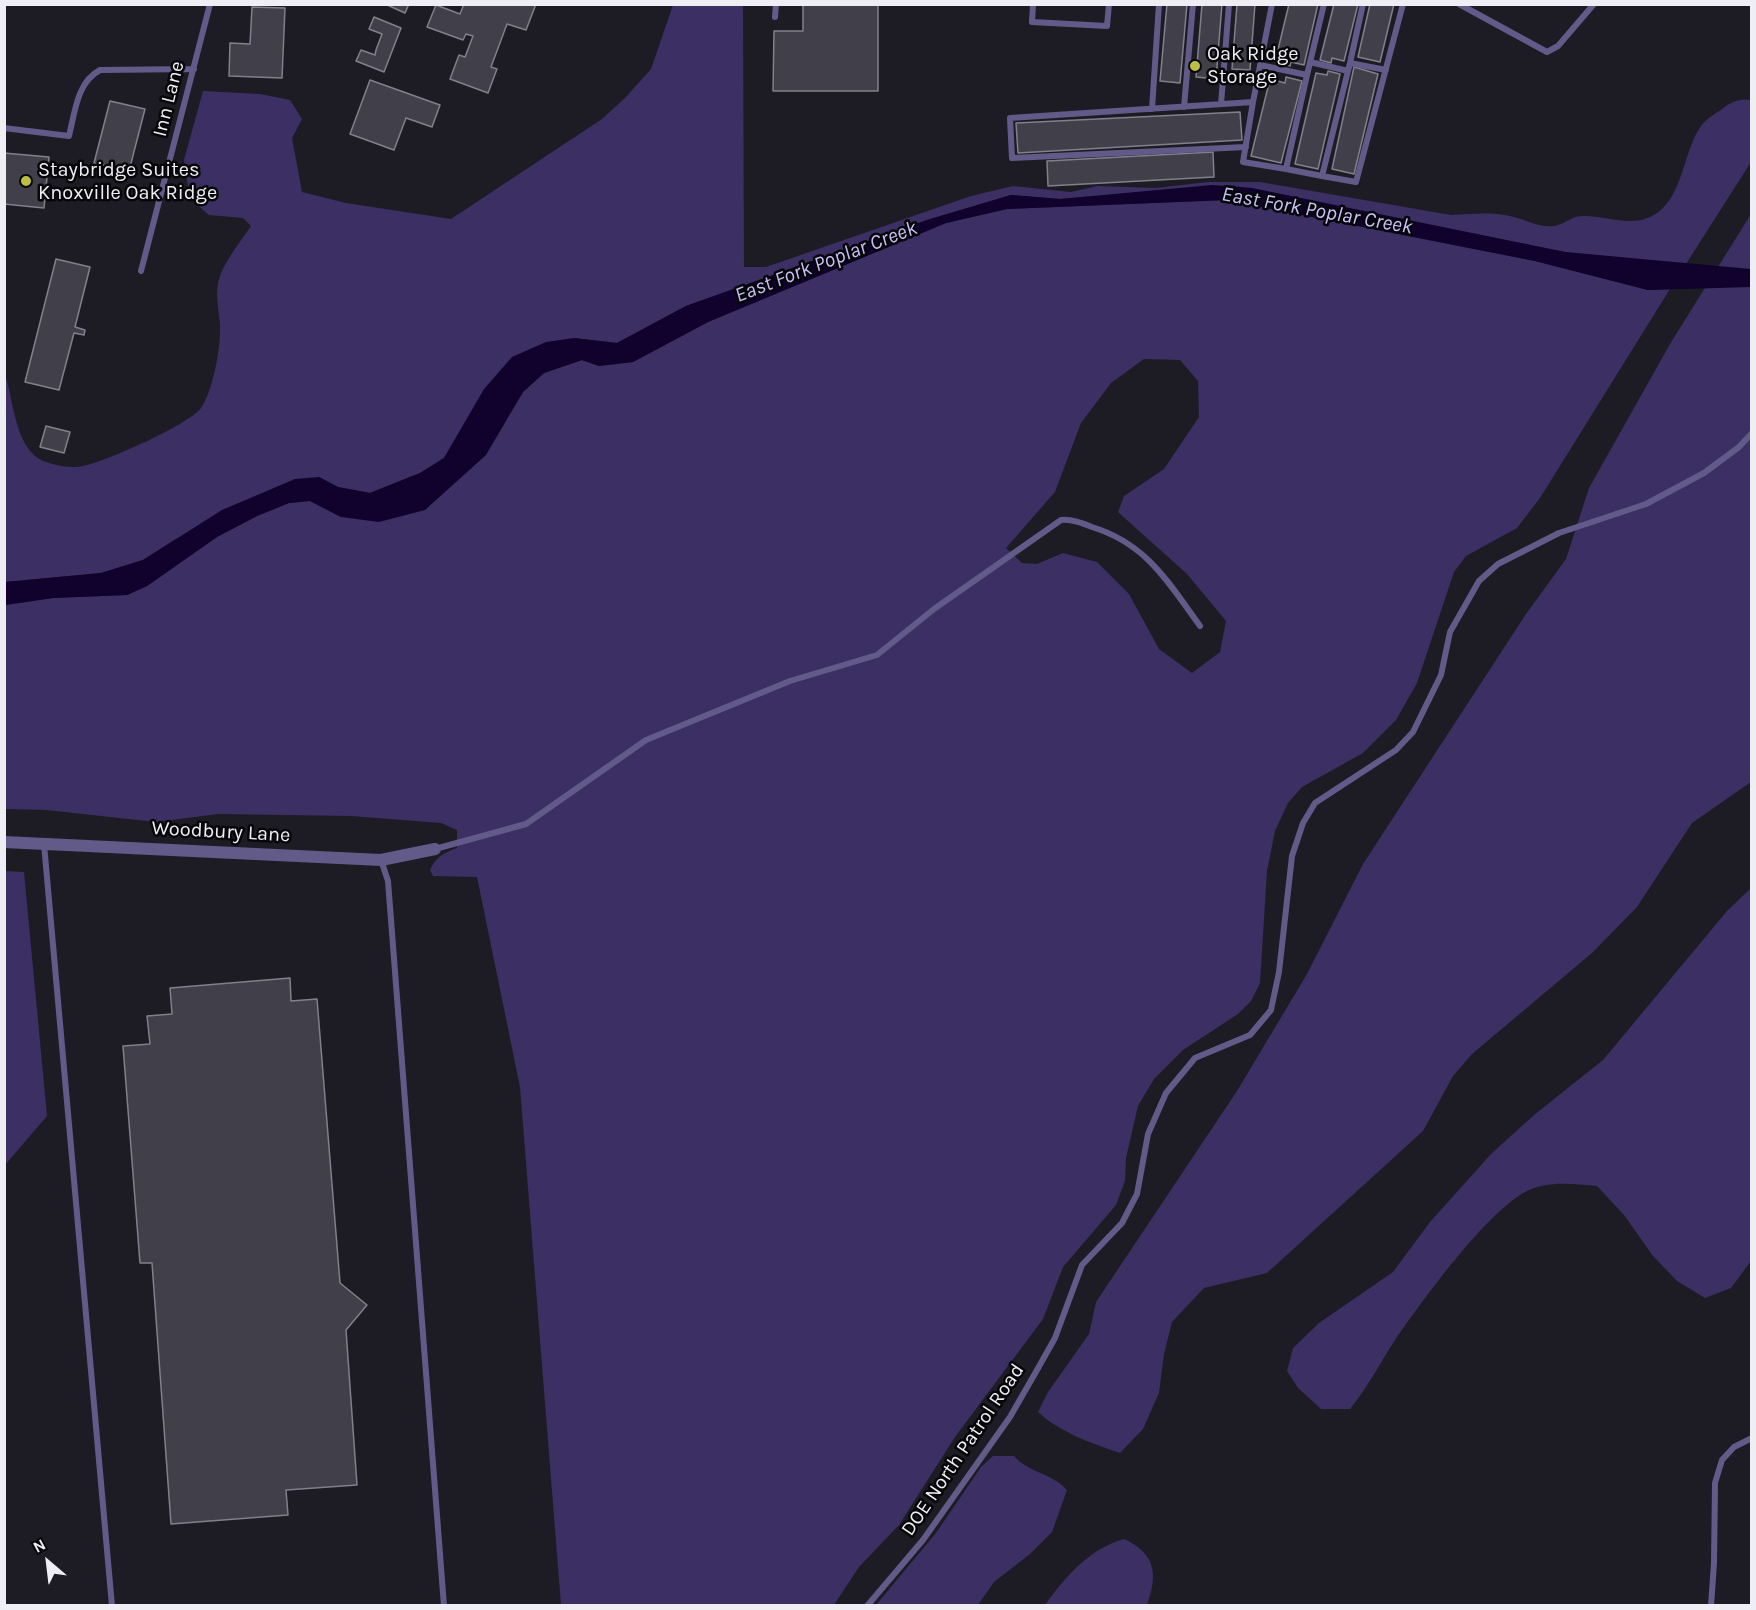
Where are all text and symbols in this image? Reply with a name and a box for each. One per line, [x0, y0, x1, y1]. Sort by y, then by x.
place label: Oak Ridge Storage [1207, 42, 1299, 89]
street label: Inn Lane [148, 59, 190, 139]
marker: Oak Ridge Storage [1188, 59, 1202, 73]
place label: Staybridge Suites Knoxville Oak Ridge [38, 158, 217, 205]
marker: Staybridge Suites Knoxville Oak Ridge [19, 174, 33, 188]
water label: East Fork Poplar Creek [1220, 182, 1414, 240]
water label: East Fork Poplar Creek [731, 216, 921, 308]
street label: Woodbury Lane [151, 816, 291, 848]
street label: DOE North Patrol Road [896, 1359, 1030, 1541]
north arrow [18, 1532, 78, 1592]
text: N [30, 1535, 49, 1557]

